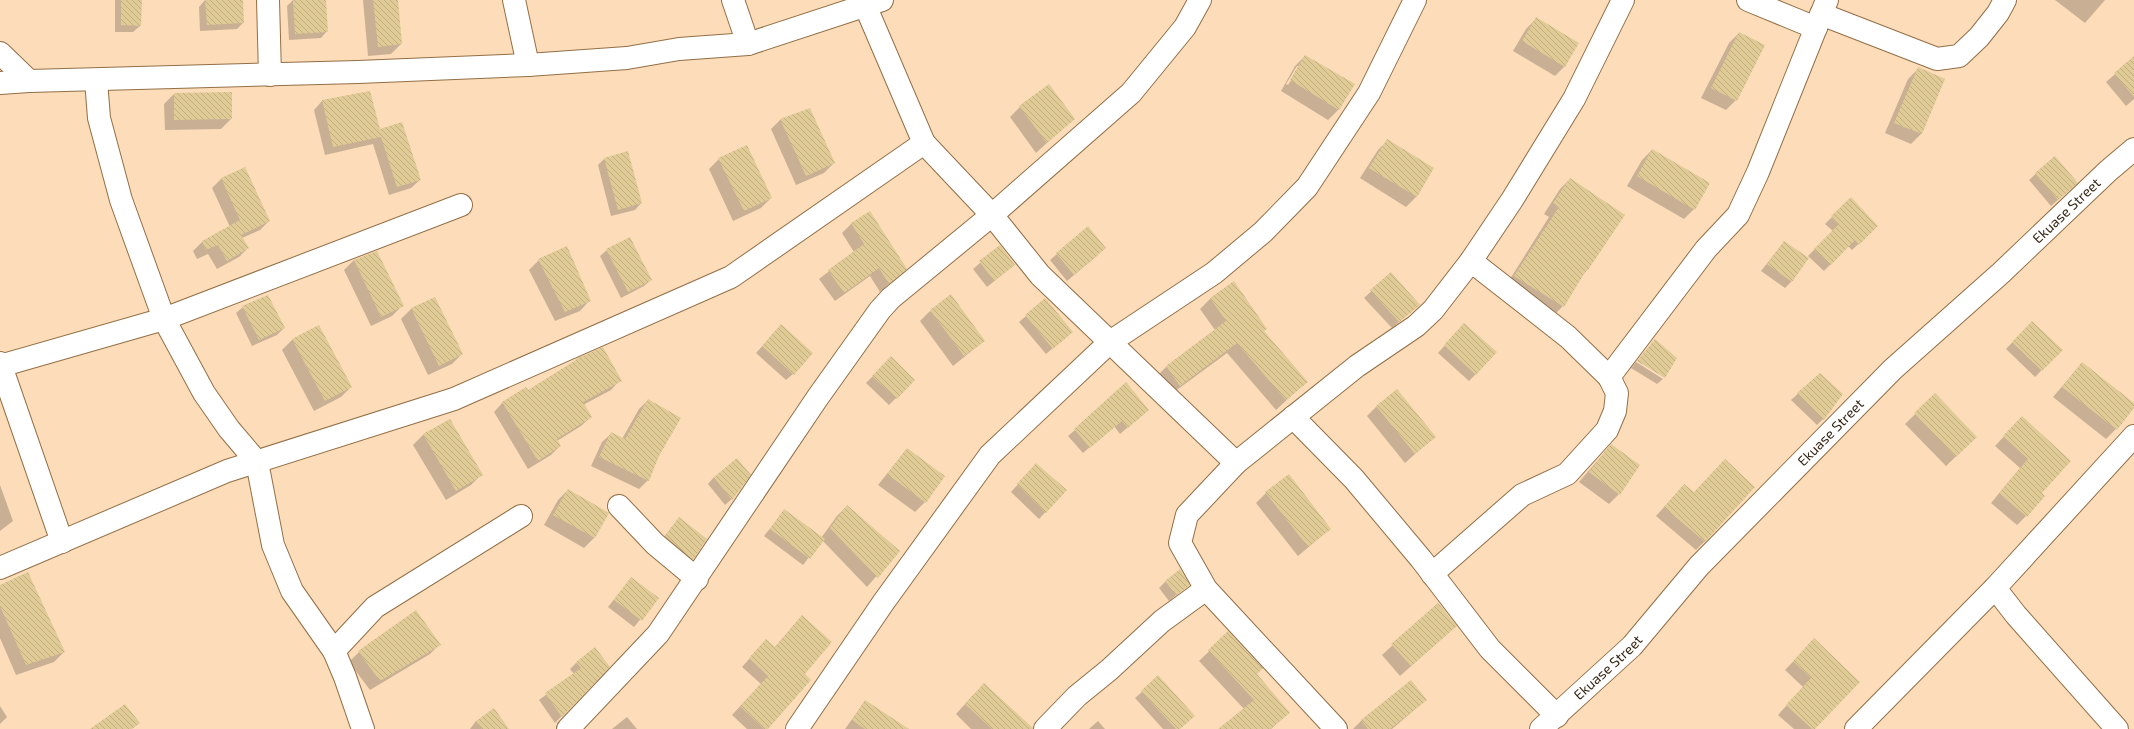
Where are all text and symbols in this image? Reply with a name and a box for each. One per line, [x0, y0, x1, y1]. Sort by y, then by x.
street label: Ekuase Street [2029, 174, 2104, 247]
street label: Ekuase Street [1793, 395, 1867, 469]
street label: Ekuase Street [1570, 631, 1646, 703]

